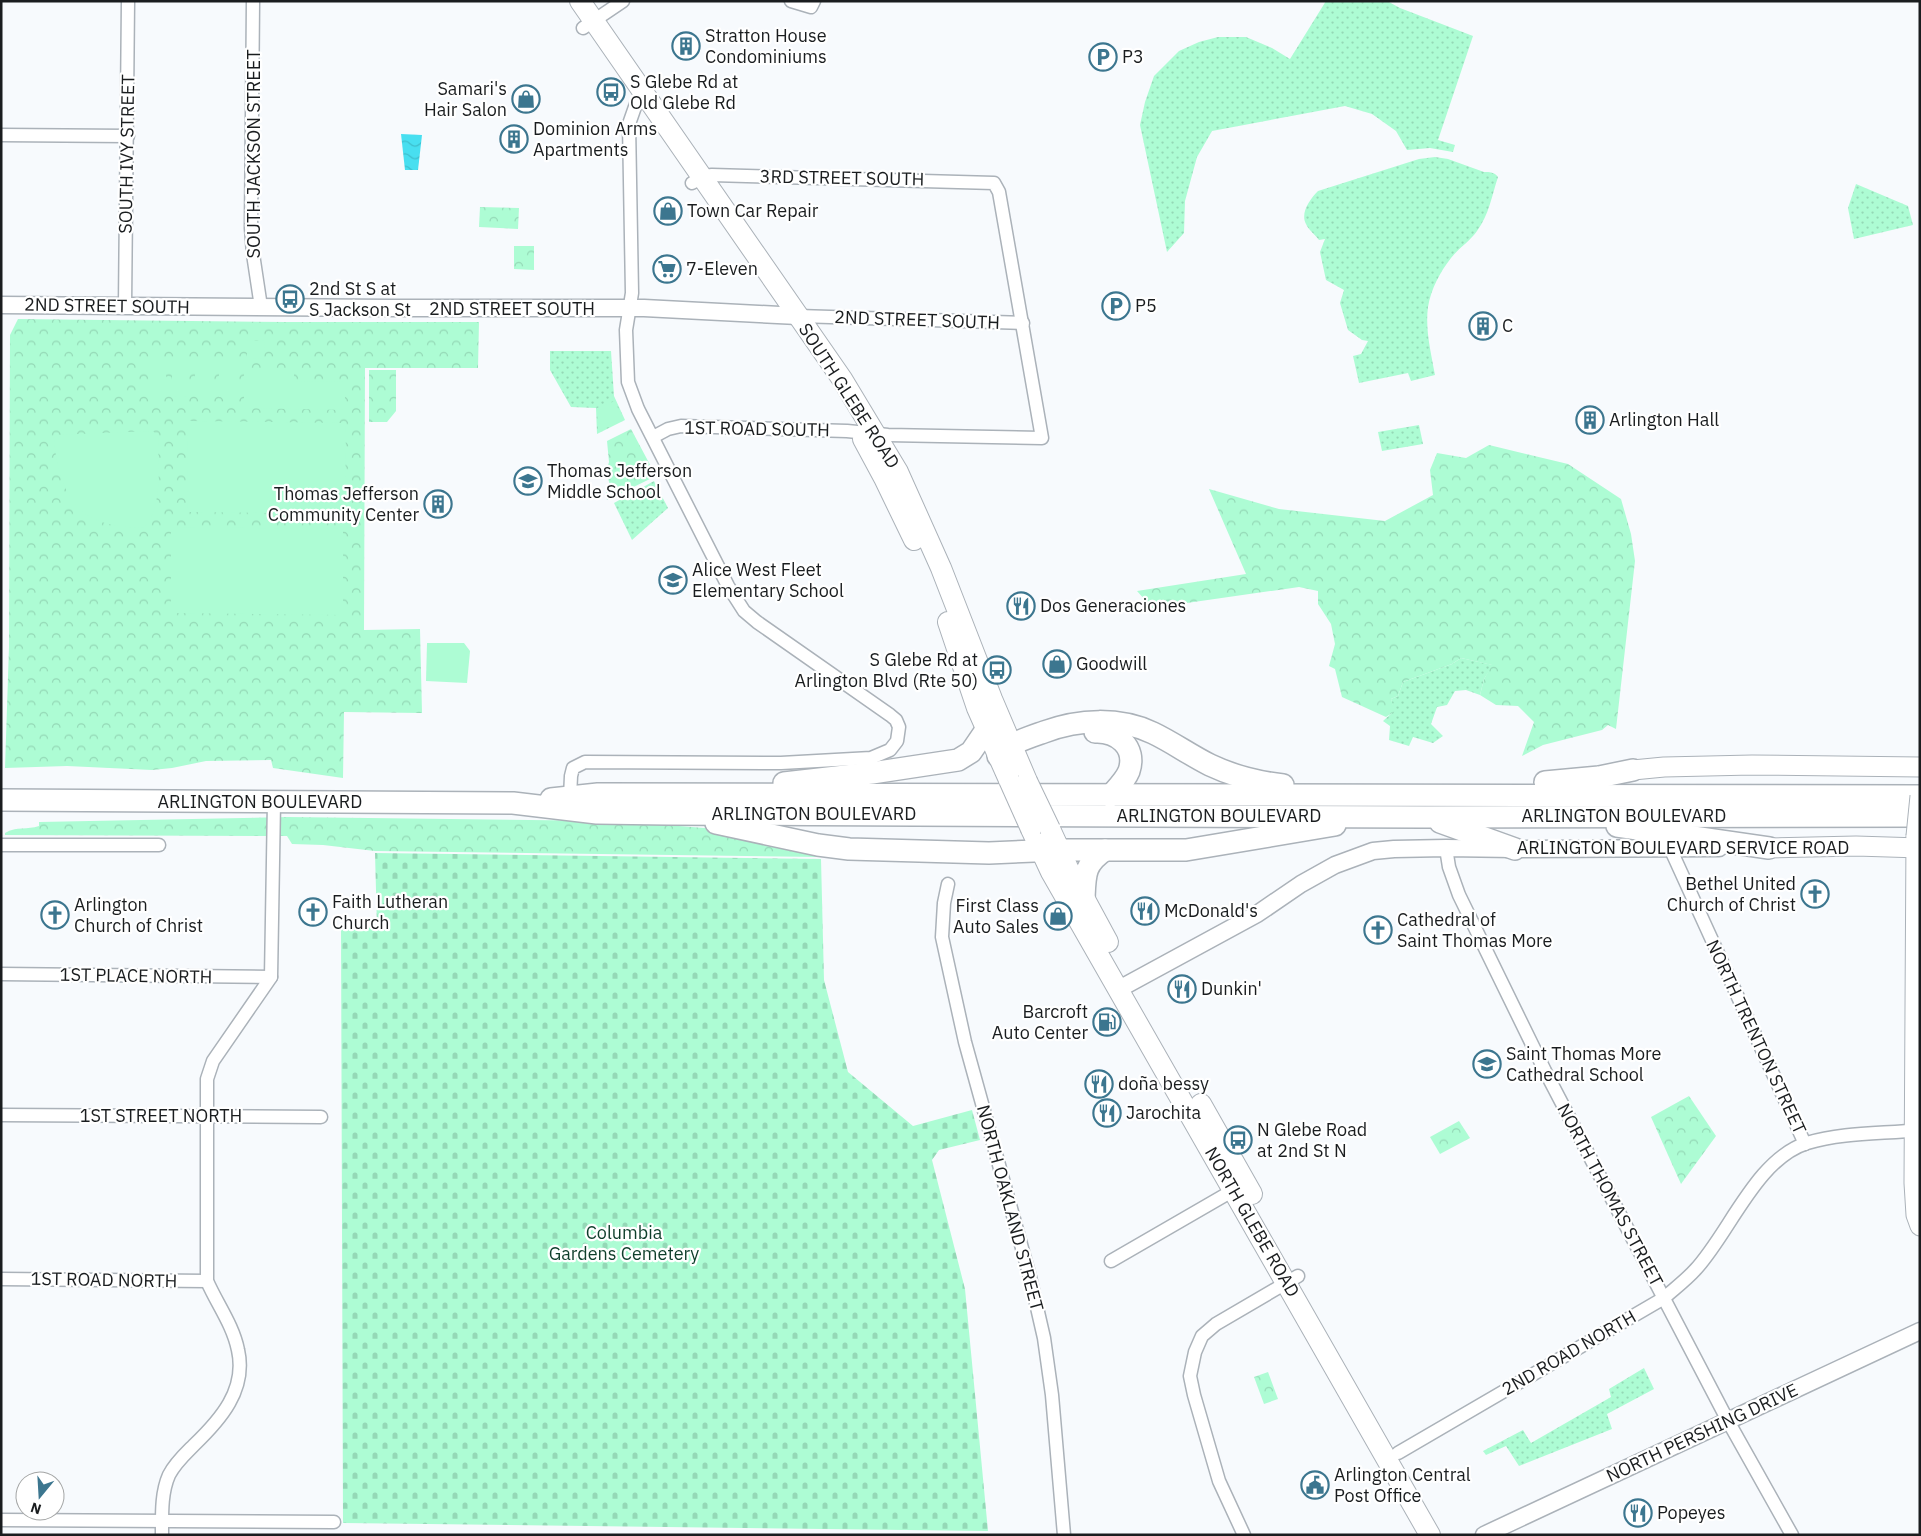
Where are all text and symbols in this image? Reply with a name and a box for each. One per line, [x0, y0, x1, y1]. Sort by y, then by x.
place label: Stratton House Condominiums [705, 24, 827, 68]
building icon: Stratton House Condominiums [671, 31, 701, 61]
parking icon: P3 [1088, 42, 1118, 72]
place label: P3 [1122, 45, 1144, 68]
street label: SOUTH JACKSON STREET [242, 49, 265, 259]
place label: S Glebe Rd at Old Glebe Rd [630, 70, 738, 114]
street label: SOUTH IVY STREET [114, 74, 139, 234]
place label: Samari's Hair Salon [424, 77, 507, 121]
bus stop icon: S Glebe Rd at Old Glebe Rd [596, 77, 626, 107]
shop icon: Samari's Hair Salon [511, 84, 541, 114]
place label: Dominion Arms Apartments [533, 117, 657, 161]
building icon: Dominion Arms Apartments [499, 124, 529, 154]
street label: 3RD STREET SOUTH [759, 165, 925, 190]
shop icon: Town Car Repair [653, 196, 683, 226]
place label: Town Car Repair [687, 199, 819, 222]
supermarket icon: 7-Eleven [652, 254, 682, 284]
place label: 7-Eleven [686, 257, 758, 280]
place label: 2nd St S at S Jackson St [309, 277, 411, 321]
bus stop icon: 2nd St S at S Jackson St [275, 284, 305, 314]
parking icon: P5 [1101, 291, 1131, 321]
street label: 2ND STREET SOUTH [24, 293, 190, 318]
place label: P5 [1135, 294, 1157, 317]
street label: 2ND STREET SOUTH [429, 297, 595, 320]
street label: 2ND STREET SOUTH [834, 305, 1000, 334]
building icon: C [1468, 311, 1498, 341]
place label: C [1502, 314, 1513, 337]
street label: SOUTH GLEBE ROAD [794, 319, 905, 473]
building icon: Arlington Hall [1575, 405, 1605, 435]
place label: Arlington Hall [1609, 408, 1719, 431]
street label: 1ST ROAD SOUTH [684, 416, 830, 441]
place label: Thomas Jefferson Middle School [547, 459, 692, 503]
school or university icon: Thomas Jefferson Middle School [513, 466, 543, 496]
place label: Thomas Jefferson Community Center [268, 482, 419, 526]
building icon: Thomas Jefferson Community Center [423, 489, 453, 519]
place label: Alice West Fleet Elementary School [692, 558, 844, 602]
school or university icon: Alice West Fleet Elementary School [658, 565, 688, 595]
restaurant icon: Dos Generaciones [1006, 591, 1036, 621]
place label: Dos Generaciones [1040, 594, 1186, 617]
place label: S Glebe Rd at Arlington Blvd (Rte 50) [795, 648, 978, 692]
shop icon: Goodwill [1042, 649, 1072, 679]
place label: Goodwill [1076, 652, 1147, 675]
bus stop icon: S Glebe Rd at Arlington Blvd (Rte 50) [982, 655, 1012, 685]
street label: ARLINGTON BOULEVARD [158, 790, 362, 813]
street label: ARLINGTON BOULEVARD [712, 802, 916, 825]
street label: ARLINGTON BOULEVARD [1117, 804, 1321, 827]
street label: ARLINGTON BOULEVARD [1522, 804, 1726, 827]
street label: ARLINGTON BOULEVARD SERVICE ROAD [1517, 836, 1849, 859]
place label: Bethel United Church of Christ [1667, 872, 1796, 916]
church icon: Bethel United Church of Christ [1800, 879, 1830, 909]
place label: Faith Lutheran Church [332, 890, 448, 934]
place label: Arlington Church of Christ [74, 893, 203, 937]
place label: First Class Auto Sales [953, 894, 1039, 938]
restaurant icon: McDonald's [1130, 896, 1160, 926]
church icon: Faith Lutheran Church [298, 897, 328, 927]
place label: McDonald's [1164, 899, 1258, 922]
church icon: Arlington Church of Christ [40, 900, 70, 930]
shop icon: First Class Auto Sales [1043, 901, 1073, 931]
place label: Cathedral of Saint Thomas More [1397, 908, 1553, 952]
church icon: Cathedral of Saint Thomas More [1363, 915, 1393, 945]
street label: NORTH TRENTON STREET [1701, 936, 1812, 1138]
street label: 1ST PLACE NORTH [60, 963, 213, 988]
restaurant icon: Dunkin' [1167, 974, 1197, 1004]
place label: Dunkin' [1201, 977, 1262, 1000]
place label: Barcroft Auto Center [992, 1000, 1088, 1044]
fuel station icon: Barcroft Auto Center [1092, 1007, 1122, 1037]
place label: Saint Thomas More Cathedral School [1506, 1042, 1662, 1086]
school or university icon: Saint Thomas More Cathedral School [1472, 1049, 1502, 1079]
restaurant icon: doña bessy [1084, 1069, 1114, 1099]
place label: doña bessy [1118, 1072, 1209, 1095]
restaurant icon: Jarochita [1092, 1098, 1122, 1128]
street label: NORTH THOMAS STREET [1552, 1099, 1668, 1290]
place label: Jarochita [1126, 1101, 1201, 1124]
street label: NORTH OAKLAND STREET [972, 1102, 1049, 1313]
street label: 1ST STREET NORTH [80, 1104, 242, 1127]
place label: N Glebe Road at 2nd St N [1257, 1118, 1367, 1162]
bus stop icon: N Glebe Road at 2nd St N [1223, 1125, 1253, 1155]
street label: NORTH GLEBE ROAD [1200, 1142, 1305, 1301]
park label: Columbia Gardens Cemetery [549, 1221, 699, 1265]
street label: 1ST ROAD NORTH [30, 1267, 178, 1292]
street label: 2ND ROAD NORTH [1498, 1305, 1640, 1400]
street label: NORTH PERSHING DRIVE [1602, 1378, 1801, 1487]
place label: Arlington Central Post Office [1334, 1463, 1471, 1507]
public building icon: Arlington Central Post Office [1300, 1470, 1330, 1500]
north arrow [15, 1471, 65, 1521]
text: N [28, 1498, 44, 1518]
restaurant icon: Popeyes [1623, 1498, 1653, 1528]
place label: Popeyes [1657, 1501, 1725, 1524]

